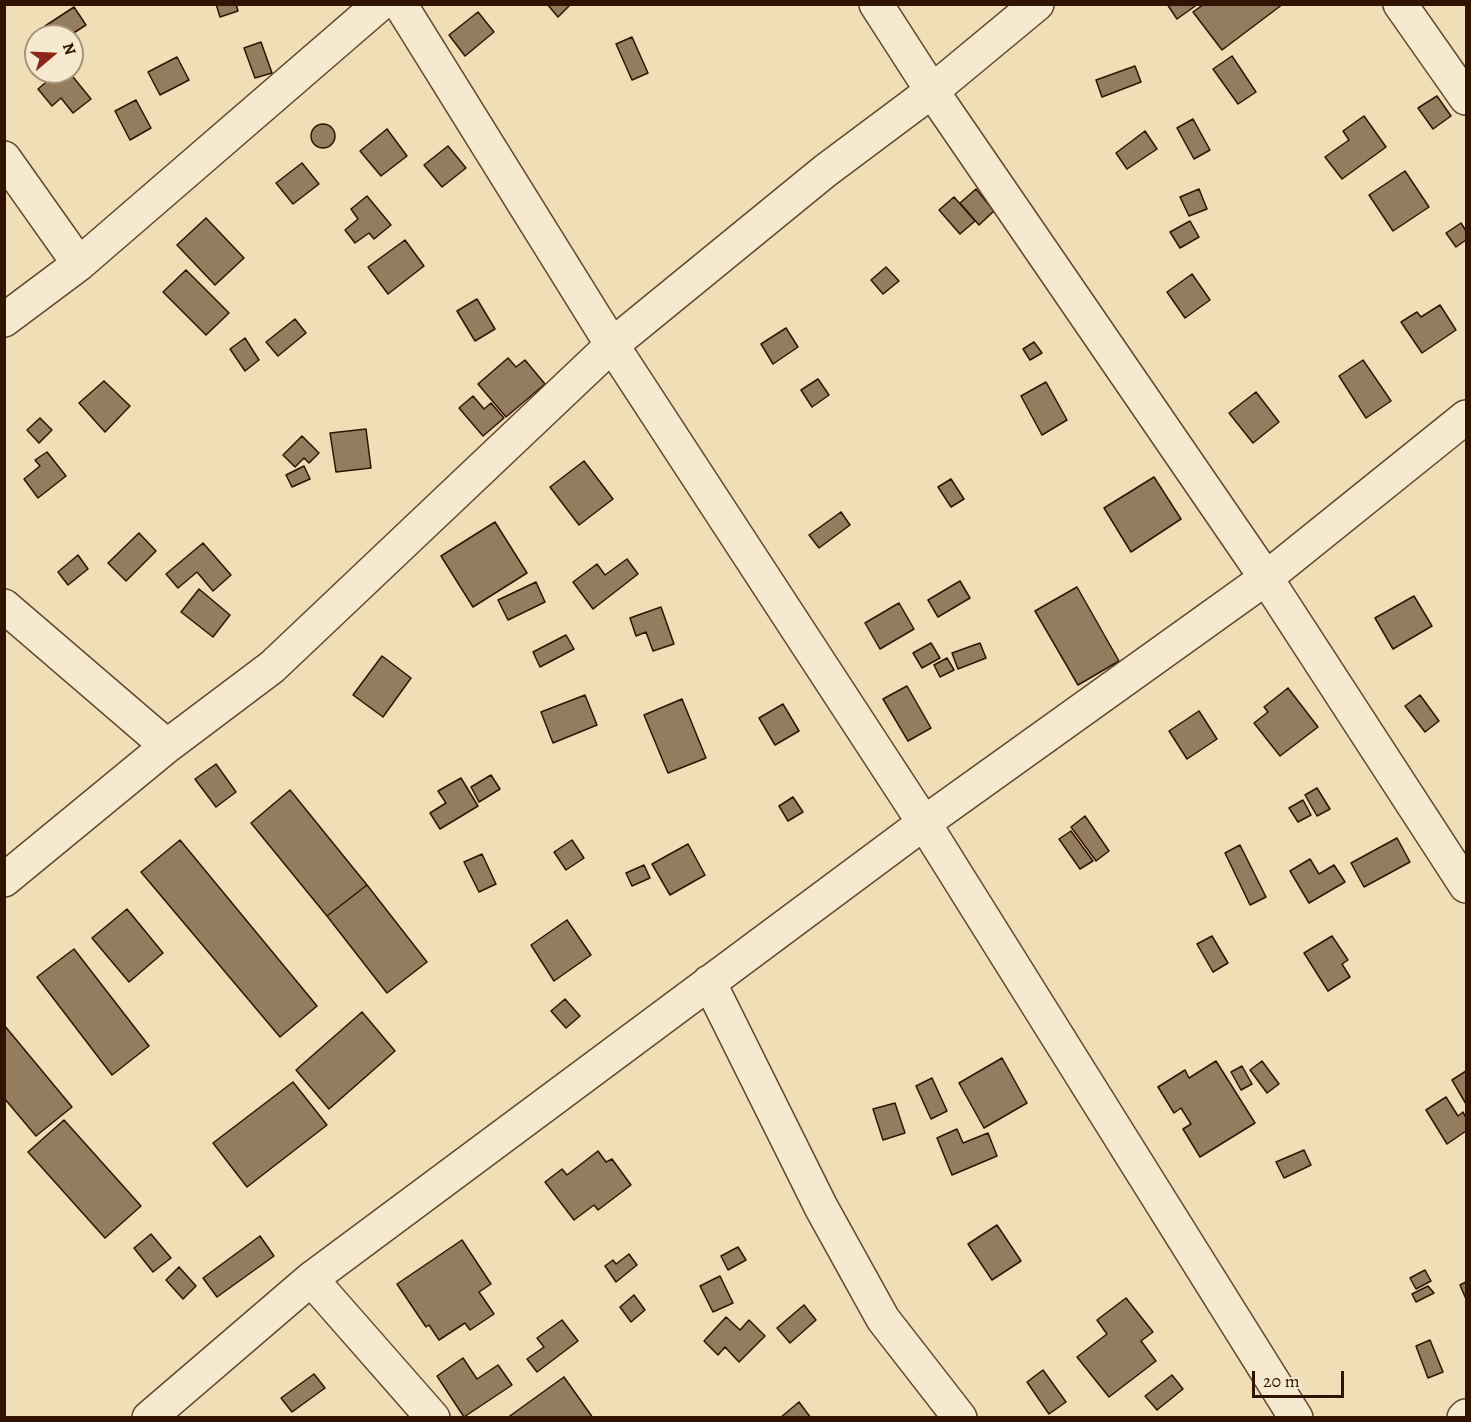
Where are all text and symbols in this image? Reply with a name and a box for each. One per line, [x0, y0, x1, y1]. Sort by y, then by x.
north arrow [24, 24, 84, 84]
text: N [57, 40, 81, 58]
scale bar [1255, 1359, 1346, 1397]
text: 20 m [1263, 1369, 1300, 1393]

